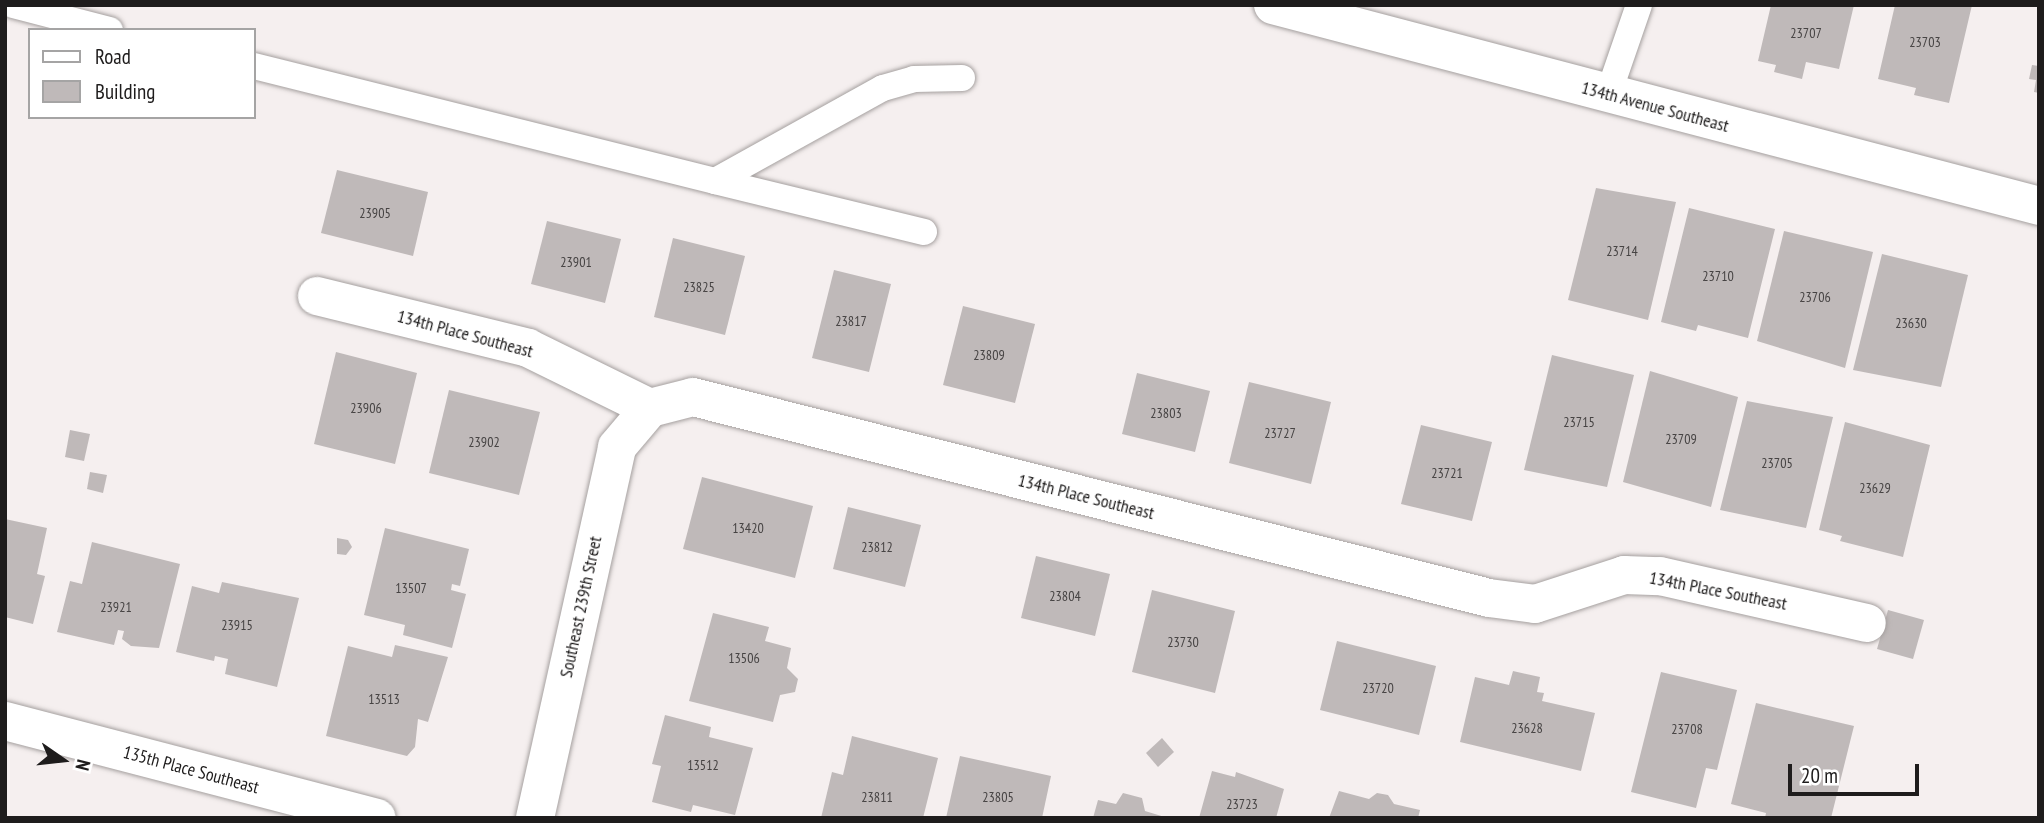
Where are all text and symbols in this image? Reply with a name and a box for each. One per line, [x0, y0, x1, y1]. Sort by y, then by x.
house number: 23707 [1790, 25, 1822, 41]
legend [28, 28, 256, 119]
house number: 23703 [1909, 34, 1941, 50]
text: Road [95, 43, 131, 70]
street label: 134th Avenue Southeast [1579, 77, 1731, 137]
text: Building [95, 78, 155, 105]
house number: 23905 [359, 205, 391, 221]
house number: 23714 [1606, 243, 1638, 259]
house number: 23901 [560, 254, 592, 270]
house number: 23710 [1702, 268, 1734, 284]
house number: 23825 [683, 279, 715, 295]
house number: 23706 [1799, 289, 1831, 305]
street label: 134th Place Southeast [395, 305, 535, 363]
house number: 23817 [835, 313, 867, 329]
house number: 23630 [1895, 315, 1927, 331]
house number: 23809 [973, 347, 1005, 363]
house number: 23906 [350, 400, 382, 416]
house number: 23803 [1150, 405, 1182, 421]
house number: 23715 [1563, 414, 1595, 430]
house number: 23727 [1264, 425, 1296, 441]
house number: 23709 [1665, 431, 1697, 447]
house number: 23902 [468, 434, 500, 450]
house number: 23705 [1761, 455, 1793, 471]
house number: 23721 [1431, 465, 1463, 481]
street label: 134th Place Southeast [1016, 470, 1156, 524]
house number: 23629 [1859, 480, 1891, 496]
house number: 13420 [732, 520, 764, 536]
street label: Southeast 239th Street [555, 534, 607, 680]
house number: 23812 [861, 539, 893, 555]
street label: 134th Place Southeast [1647, 567, 1789, 615]
house number: 13507 [395, 580, 427, 596]
house number: 23804 [1049, 588, 1081, 604]
house number: 23921 [100, 599, 132, 615]
house number: 23915 [221, 617, 253, 633]
house number: 23730 [1167, 634, 1199, 650]
house number: 13506 [728, 650, 760, 666]
house number: 23720 [1362, 680, 1394, 696]
house number: 13513 [368, 691, 400, 707]
house number: 23628 [1511, 720, 1543, 736]
house number: 23708 [1671, 721, 1703, 737]
north arrow [28, 725, 98, 795]
street label: 135th Place Southeast [121, 741, 261, 799]
scale bar [1792, 750, 1923, 794]
text: N [70, 757, 96, 773]
house number: 13512 [687, 757, 719, 773]
text: 20 m [1801, 762, 1838, 789]
house number: 23811 [861, 789, 893, 805]
house number: 23805 [982, 789, 1014, 805]
house number: 23723 [1226, 796, 1258, 812]

